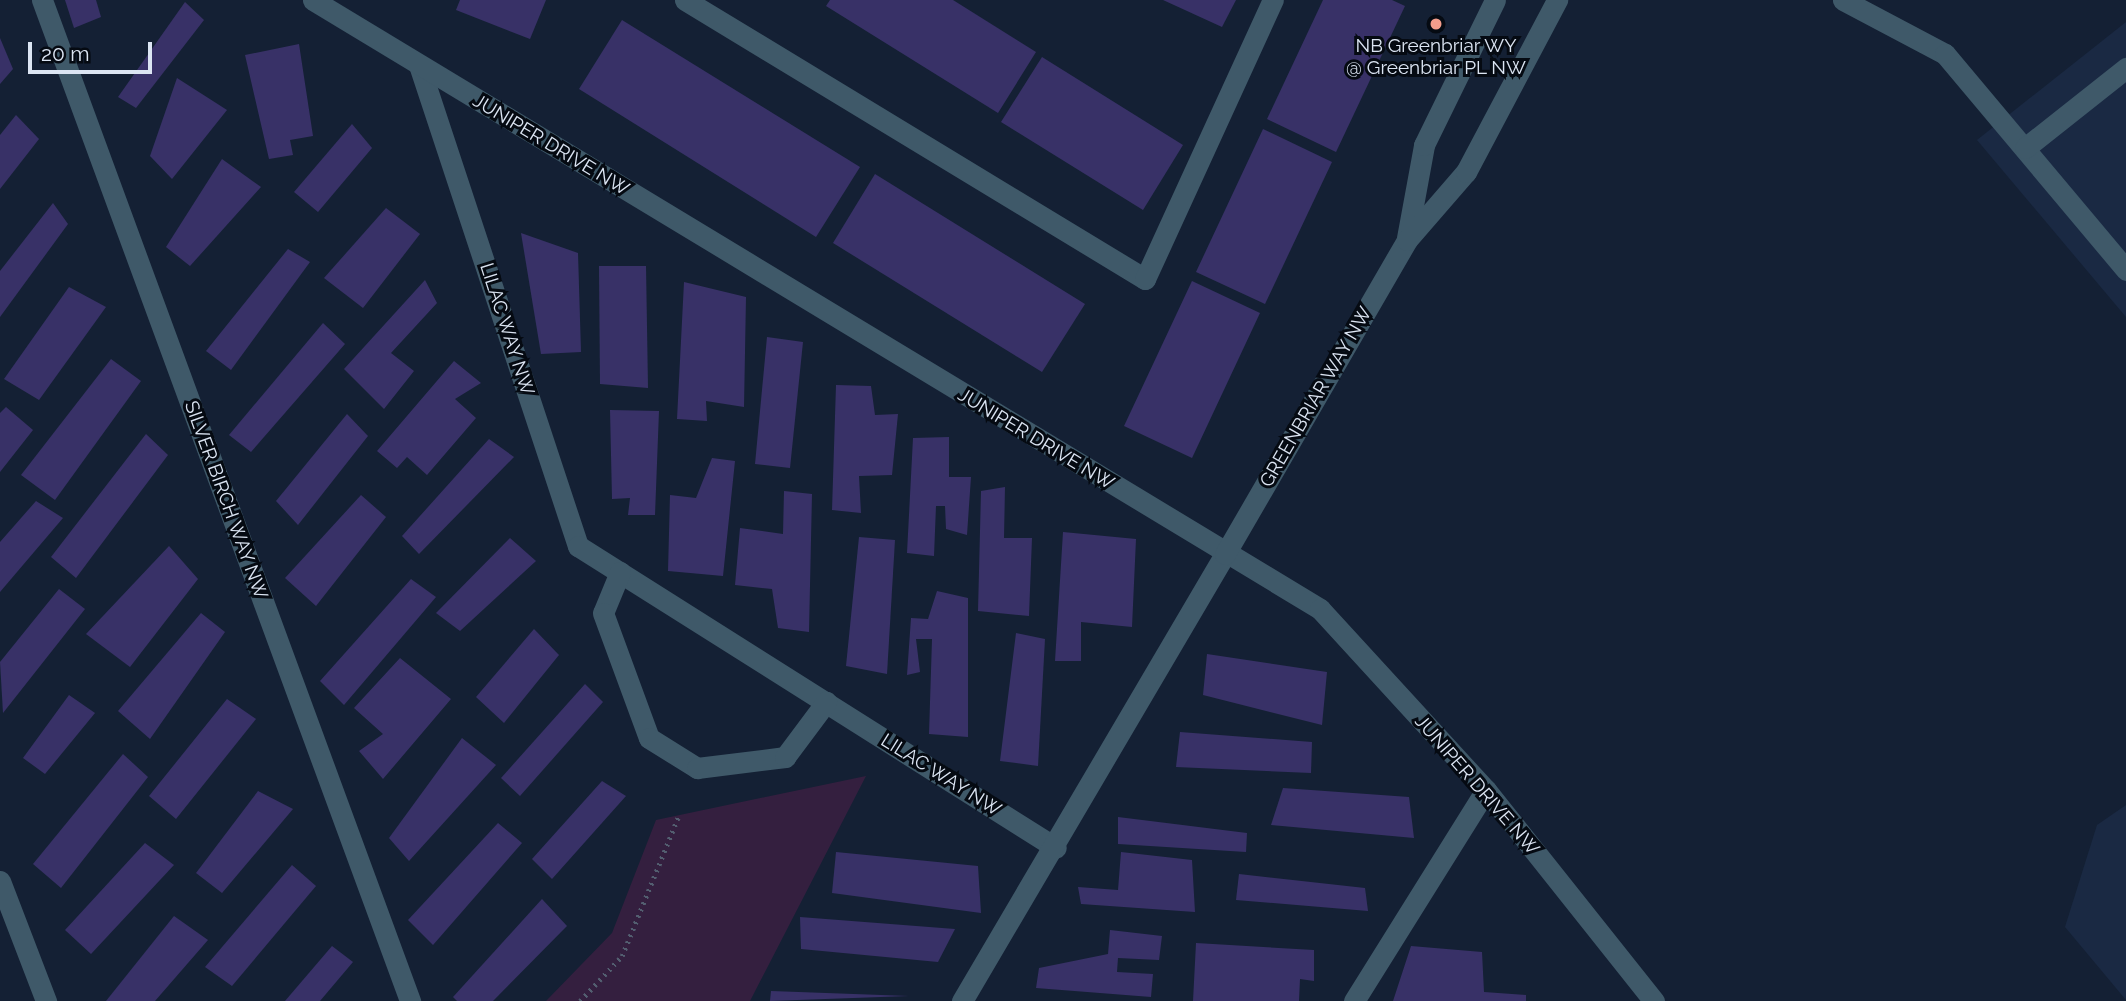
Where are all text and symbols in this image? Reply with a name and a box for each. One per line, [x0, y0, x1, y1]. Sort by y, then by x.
marker: NB Greenbriar WY @ Greenbriar PL NW [1428, 16, 1444, 32]
scale bar [32, 28, 156, 72]
place label: NB Greenbriar WY @ Greenbriar PL NW [1346, 35, 1526, 79]
text: 20 m [41, 41, 89, 66]
street label: JUNIPER DRIVE NW [469, 89, 633, 201]
street label: LILAC WAY NW [475, 259, 539, 399]
street label: GREENBRIAR WAY NW [1255, 302, 1377, 492]
street label: JUNIPER DRIVE NW [954, 383, 1118, 495]
street label: SILVER BIRCH WAY NW [179, 397, 273, 603]
street label: JUNIPER DRIVE NW [1410, 710, 1544, 860]
street label: LILAC WAY NW [876, 729, 1006, 821]

